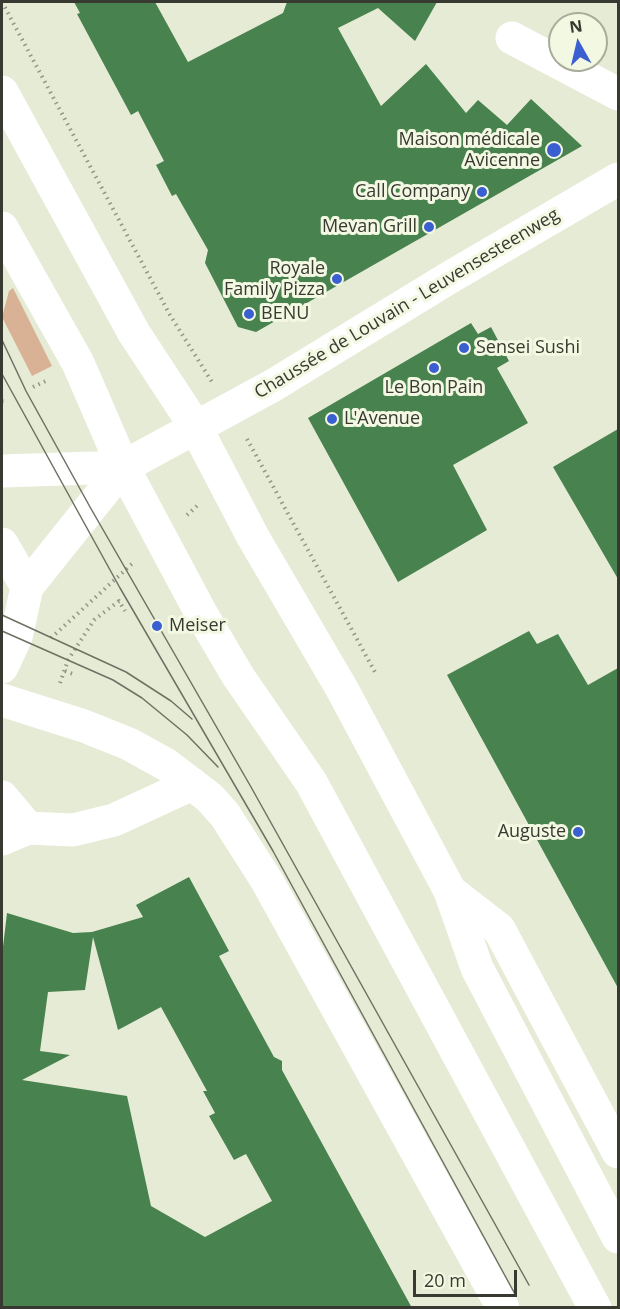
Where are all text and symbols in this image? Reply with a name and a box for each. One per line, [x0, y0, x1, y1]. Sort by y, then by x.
north arrow [548, 12, 608, 72]
text: N [568, 14, 584, 38]
place label: Maison médicale Avicenne [399, 129, 540, 172]
marker: Maison médicale Avicenne [545, 141, 563, 159]
place label: Call Company [355, 181, 470, 203]
marker: Call Company [475, 185, 489, 199]
street label: Chaussée de Louvain - Leuvensesteenweg [251, 204, 563, 404]
place label: Mevan Grill [322, 216, 417, 238]
marker: Mevan Grill [422, 220, 436, 234]
place label: Royale Family Pizza [224, 258, 325, 300]
marker: Royale Family Pizza [330, 272, 344, 286]
place label: BENU [261, 303, 309, 325]
marker: BENU [242, 307, 256, 321]
place label: Sensei Sushi [476, 337, 580, 359]
marker: Sensei Sushi [457, 341, 471, 355]
marker: Le Bon Pain [427, 361, 441, 375]
place label: Le Bon Pain [385, 377, 483, 399]
place label: L'Avenue [344, 408, 420, 430]
marker: L'Avenue [325, 412, 339, 426]
place label: Meiser [169, 615, 226, 637]
marker: Meiser [150, 619, 164, 633]
place label: Auguste [498, 821, 566, 843]
marker: Auguste [571, 825, 585, 839]
scale bar [416, 1258, 520, 1296]
text: 20 m [424, 1268, 466, 1292]

